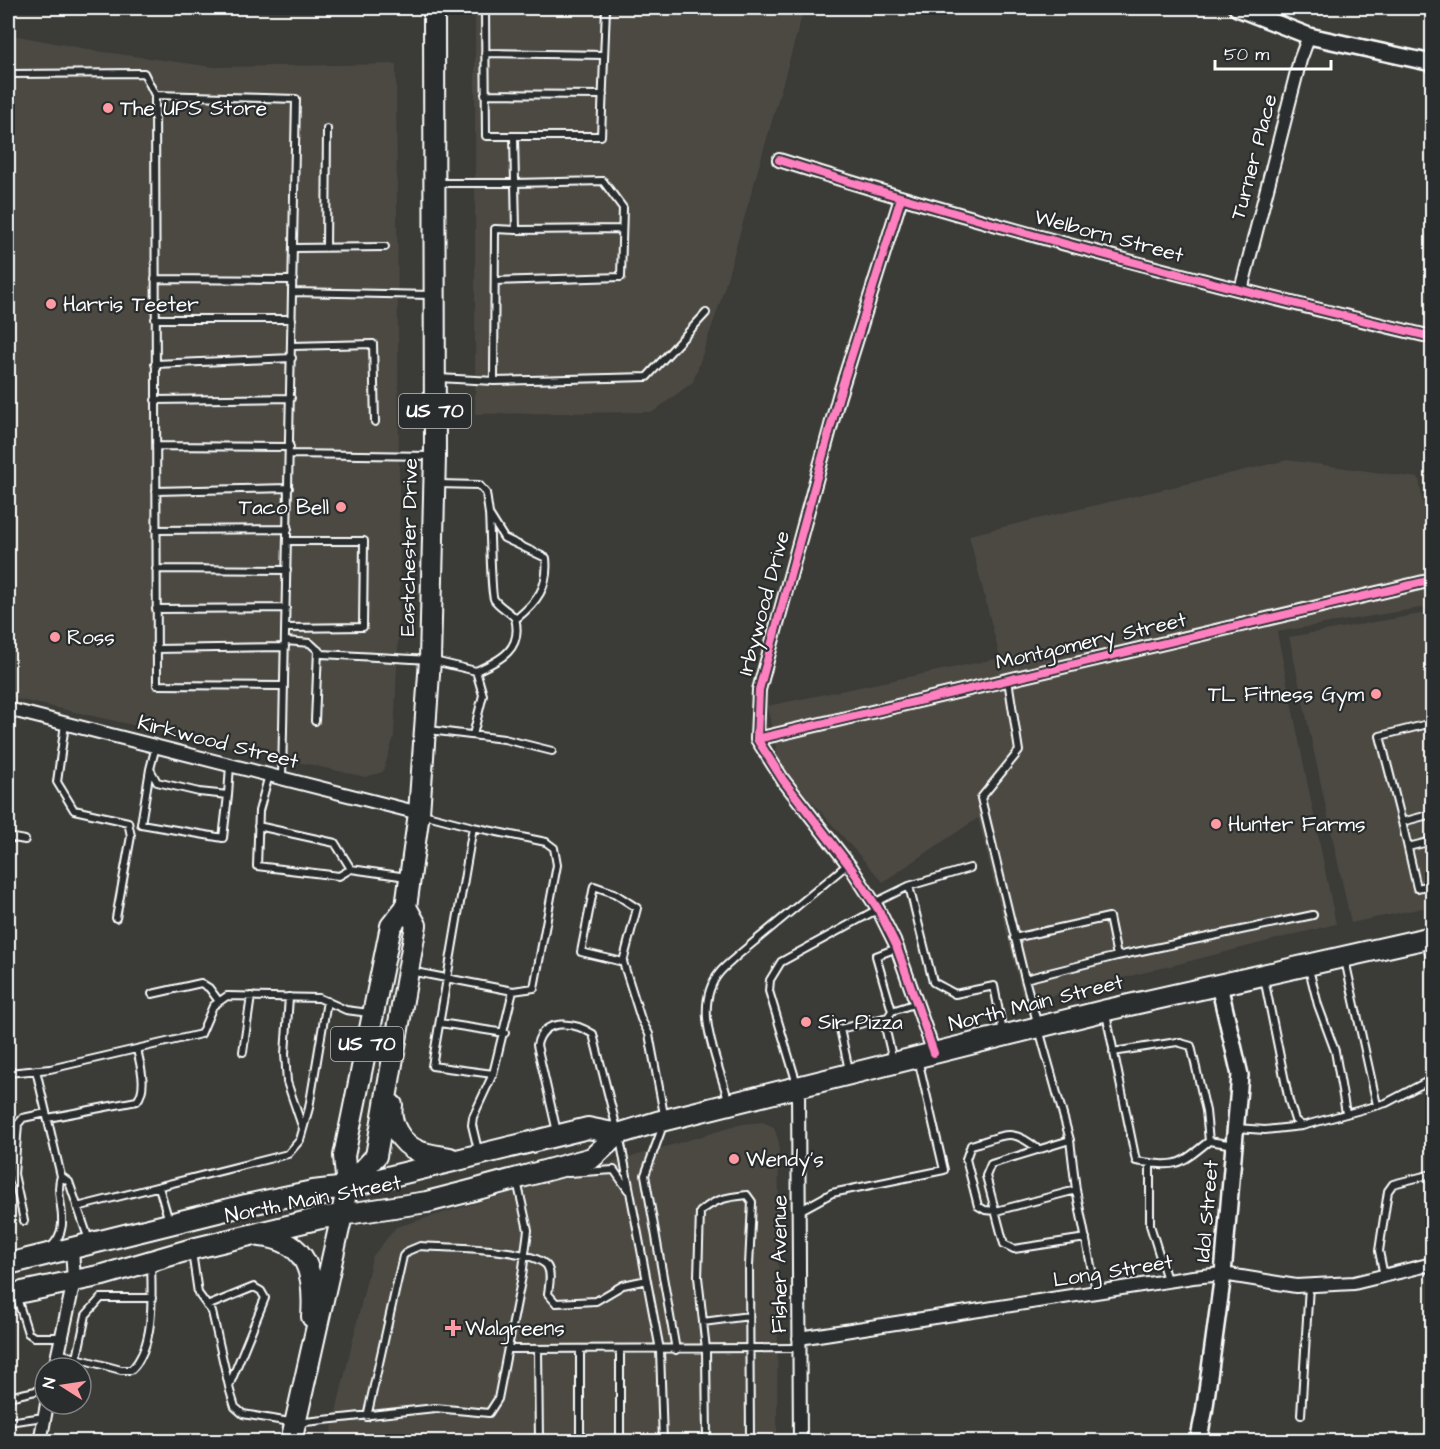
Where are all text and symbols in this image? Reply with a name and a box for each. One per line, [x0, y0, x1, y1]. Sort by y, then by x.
scale bar [1215, 33, 1330, 71]
text: 50 m [1224, 42, 1269, 67]
street label: Turner Place [1223, 91, 1285, 223]
place label: The UPS Store [120, 94, 267, 123]
marker: The UPS Store [101, 101, 115, 115]
street label: Welborn Street [1031, 202, 1187, 270]
place label: Harris Teeter [63, 290, 199, 319]
marker: Harris Teeter [44, 297, 58, 311]
road number: US 70 [399, 394, 471, 428]
street label: Eastchester Drive [393, 458, 425, 636]
place label: Taco Bell [239, 493, 329, 522]
marker: Taco Bell [334, 500, 348, 514]
street label: Irbywood Drive [731, 528, 799, 679]
street label: Montgomery Street [993, 605, 1190, 679]
place label: Ross [67, 623, 115, 652]
marker: Ross [48, 630, 62, 644]
place label: TL Fitness Gym [1208, 680, 1365, 711]
marker: TL Fitness Gym [1369, 687, 1383, 701]
street label: Kirkwood Street [134, 708, 302, 776]
place label: Hunter Farms [1228, 810, 1365, 839]
marker: Hunter Farms [1209, 817, 1223, 831]
street label: North Main Street [946, 967, 1127, 1039]
place label: Sir Pizza [818, 1008, 903, 1037]
marker: Sir Pizza [799, 1015, 813, 1029]
road number: US 70 [331, 1027, 403, 1061]
place label: Wendy's [746, 1145, 824, 1176]
marker: Wendy's [727, 1152, 741, 1166]
street label: Idol Street [1188, 1158, 1226, 1263]
street label: North Main Street [222, 1168, 404, 1230]
street label: Fisher Avenue [765, 1195, 794, 1333]
street label: Long Street [1051, 1247, 1176, 1297]
place label: Walgreens [465, 1314, 565, 1345]
marker: Walgreens [446, 1321, 460, 1335]
north arrow [33, 1356, 93, 1416]
text: N [38, 1376, 61, 1390]

